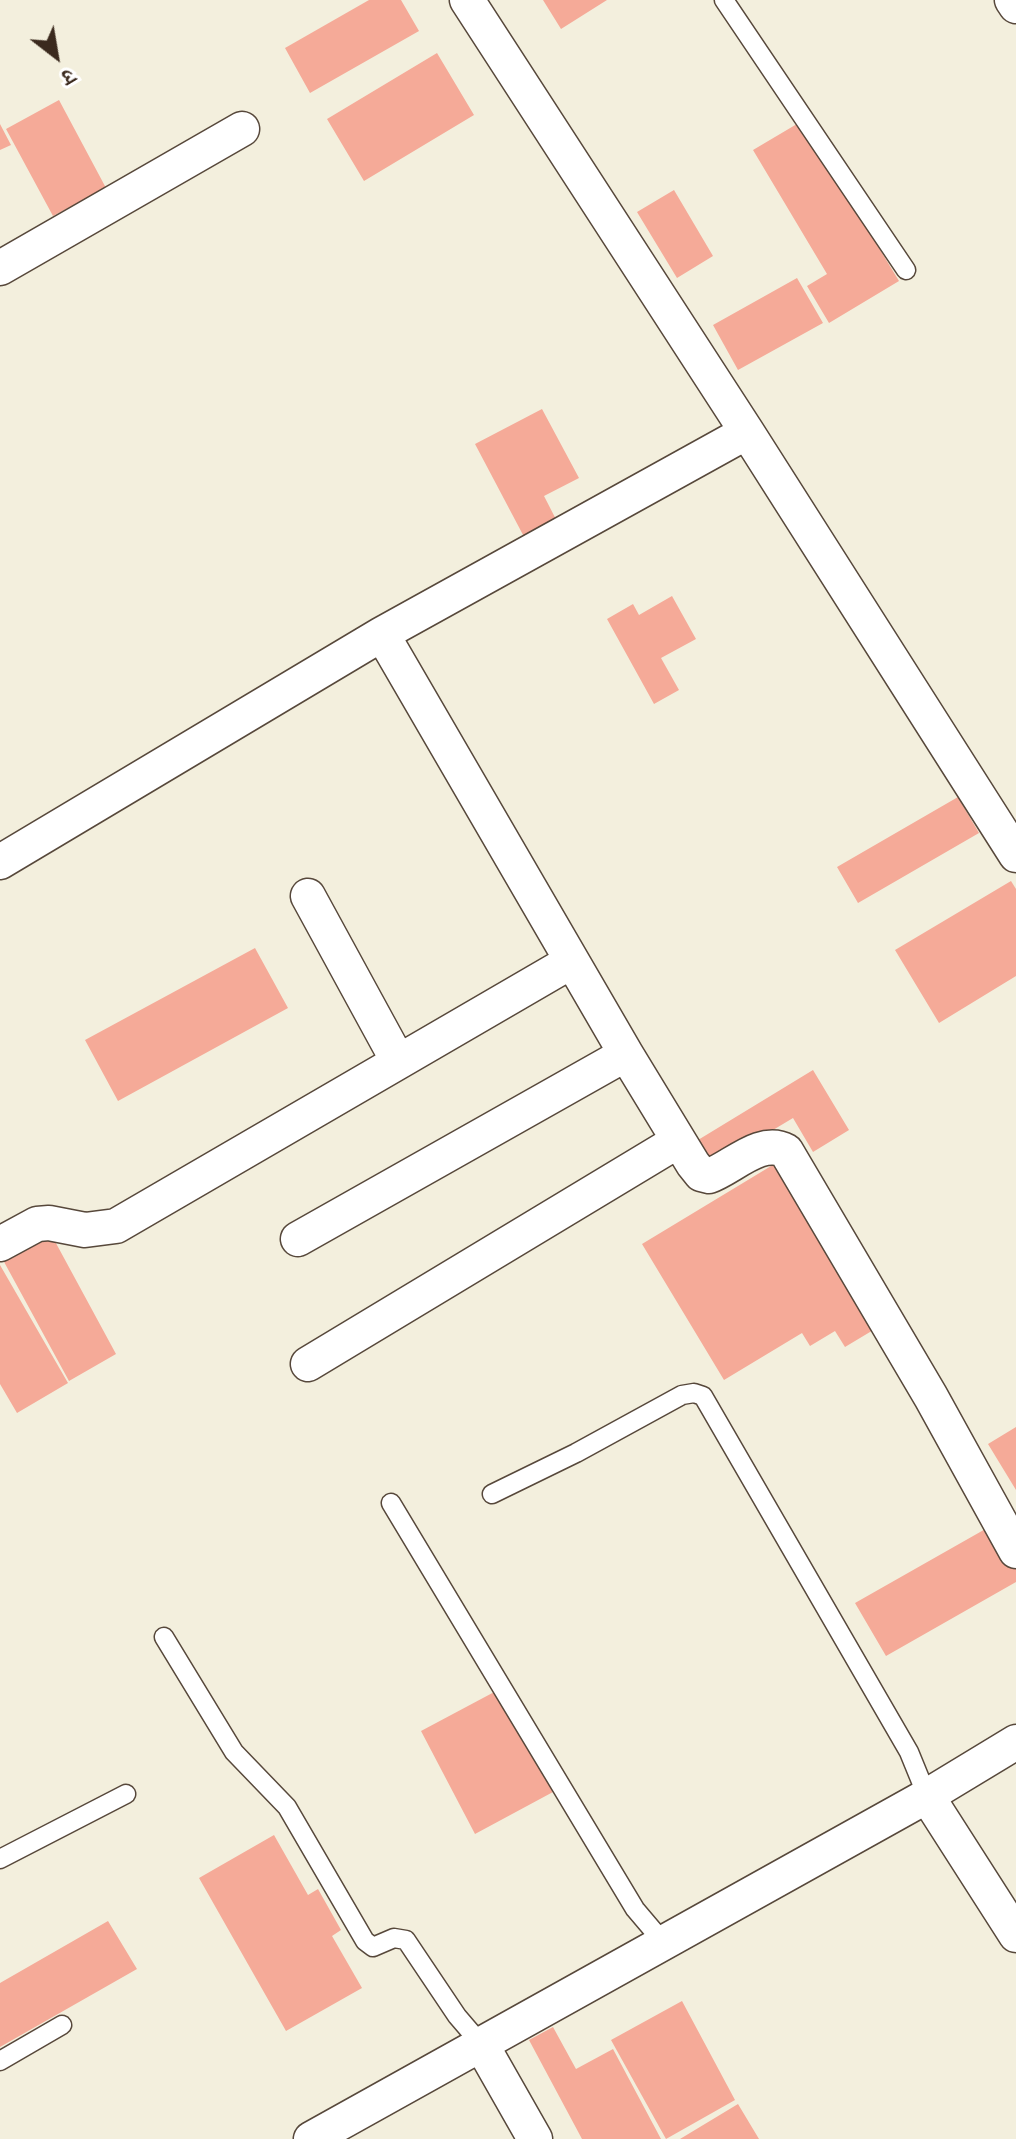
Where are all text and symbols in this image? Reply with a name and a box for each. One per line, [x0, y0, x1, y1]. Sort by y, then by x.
north arrow [16, 16, 96, 96]
text: उ [56, 62, 81, 92]

